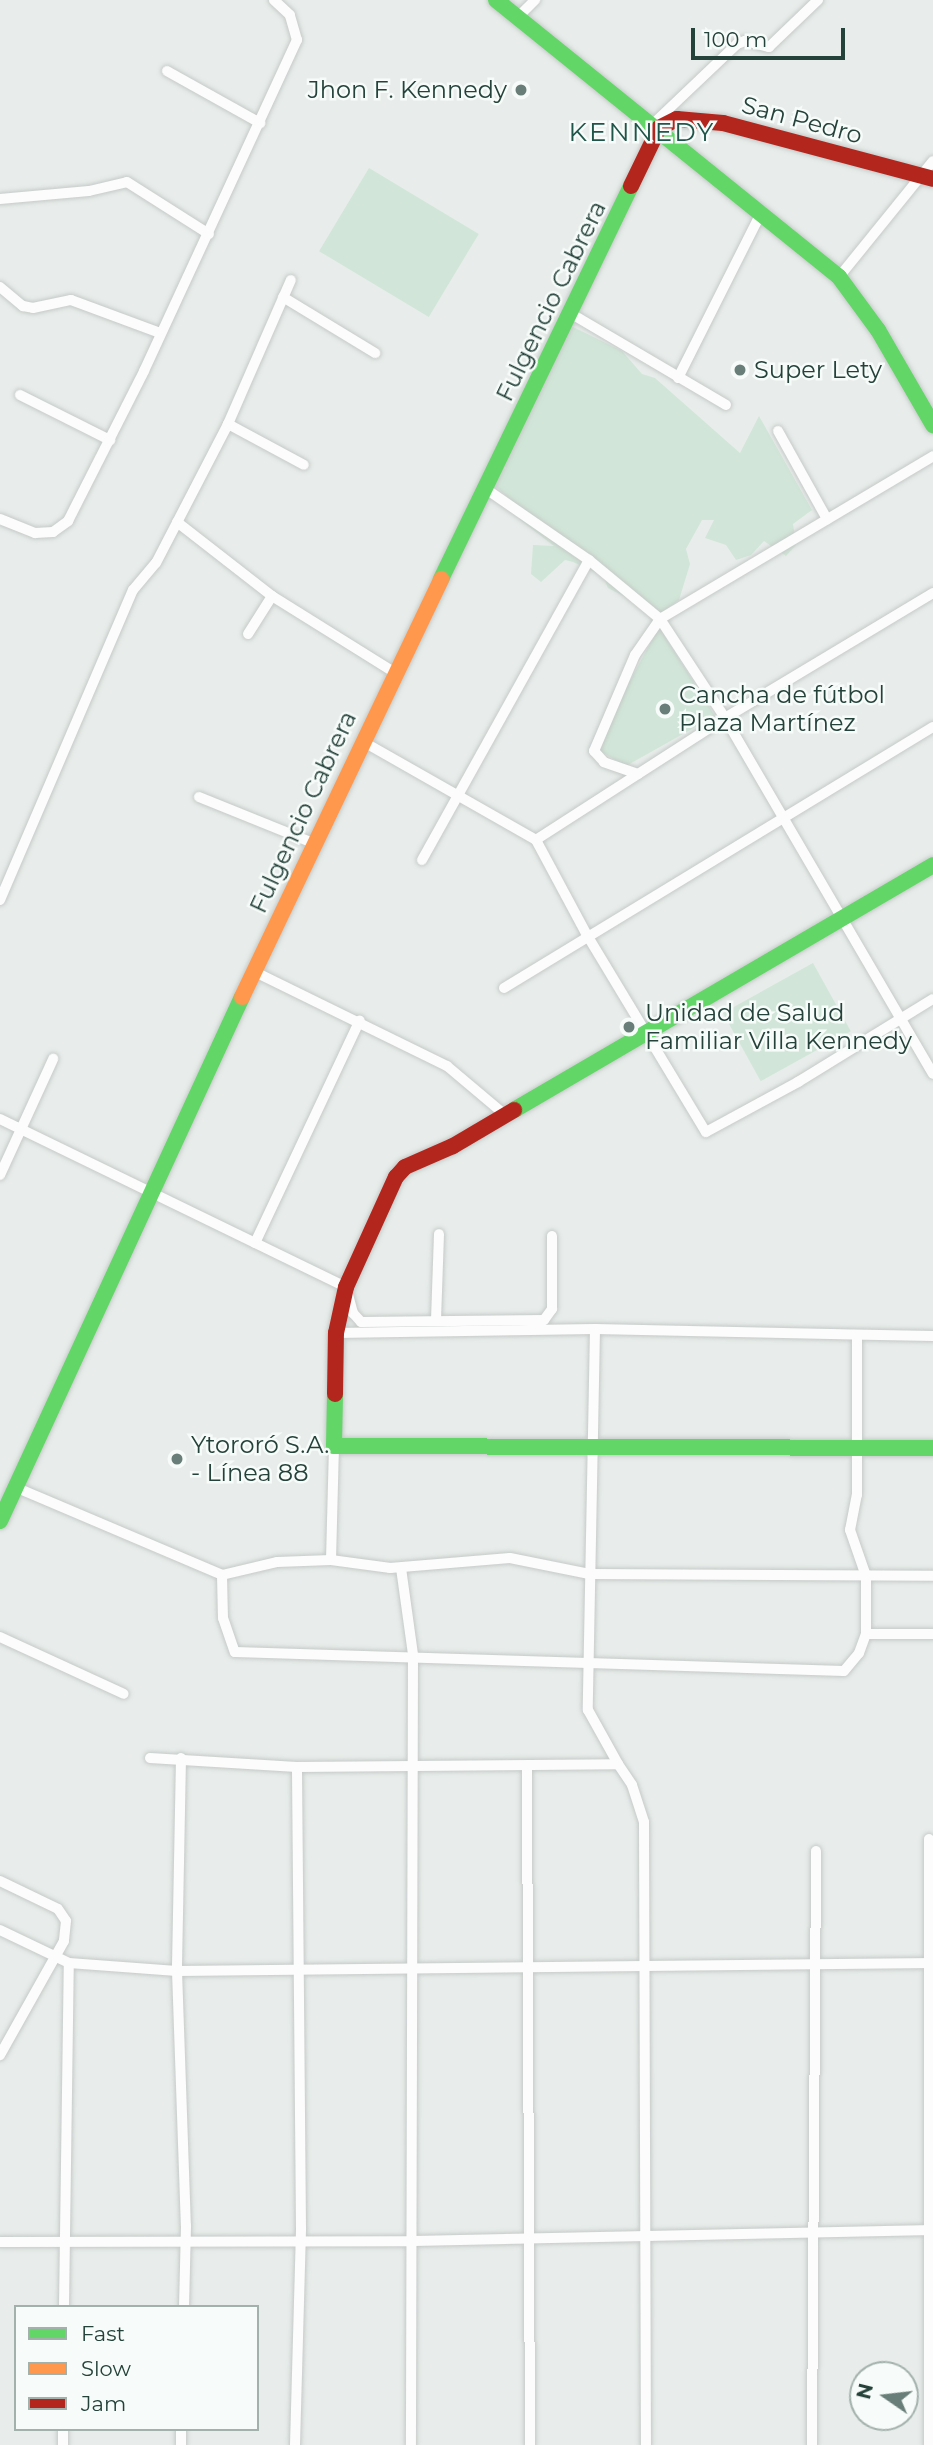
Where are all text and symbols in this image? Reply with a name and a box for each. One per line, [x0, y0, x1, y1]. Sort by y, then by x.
scale bar [695, 14, 849, 58]
text: 100 m [704, 27, 767, 52]
place label: Jhon F. Kennedy [308, 76, 507, 104]
marker: Jhon F. Kennedy [513, 82, 529, 98]
street label: San Pedro [739, 90, 865, 150]
district label: KENNEDY [569, 117, 715, 149]
street label: Fulgencio Cabrera [490, 196, 612, 406]
place label: Super Lety [754, 356, 882, 384]
marker: Super Lety [732, 362, 748, 378]
place label: Cancha de fútbol Plaza Martínez [679, 681, 885, 737]
marker: Cancha de fútbol Plaza Martínez [657, 701, 673, 717]
street label: Fulgencio Cabrera [244, 706, 362, 918]
place label: Unidad de Salud Familiar Villa Kennedy [645, 999, 912, 1055]
marker: Unidad de Salud Familiar Villa Kennedy [619, 1017, 639, 1037]
place label: Ytororó S.A. - Línea 88 [191, 1431, 329, 1487]
marker: Ytororó S.A. - Línea 88 [169, 1451, 185, 1467]
legend [14, 2305, 259, 2431]
text: Fast [81, 2321, 125, 2346]
text: Slow [81, 2356, 131, 2381]
north arrow [849, 2361, 919, 2431]
text: N [852, 2381, 878, 2402]
text: Jam [81, 2391, 126, 2416]

